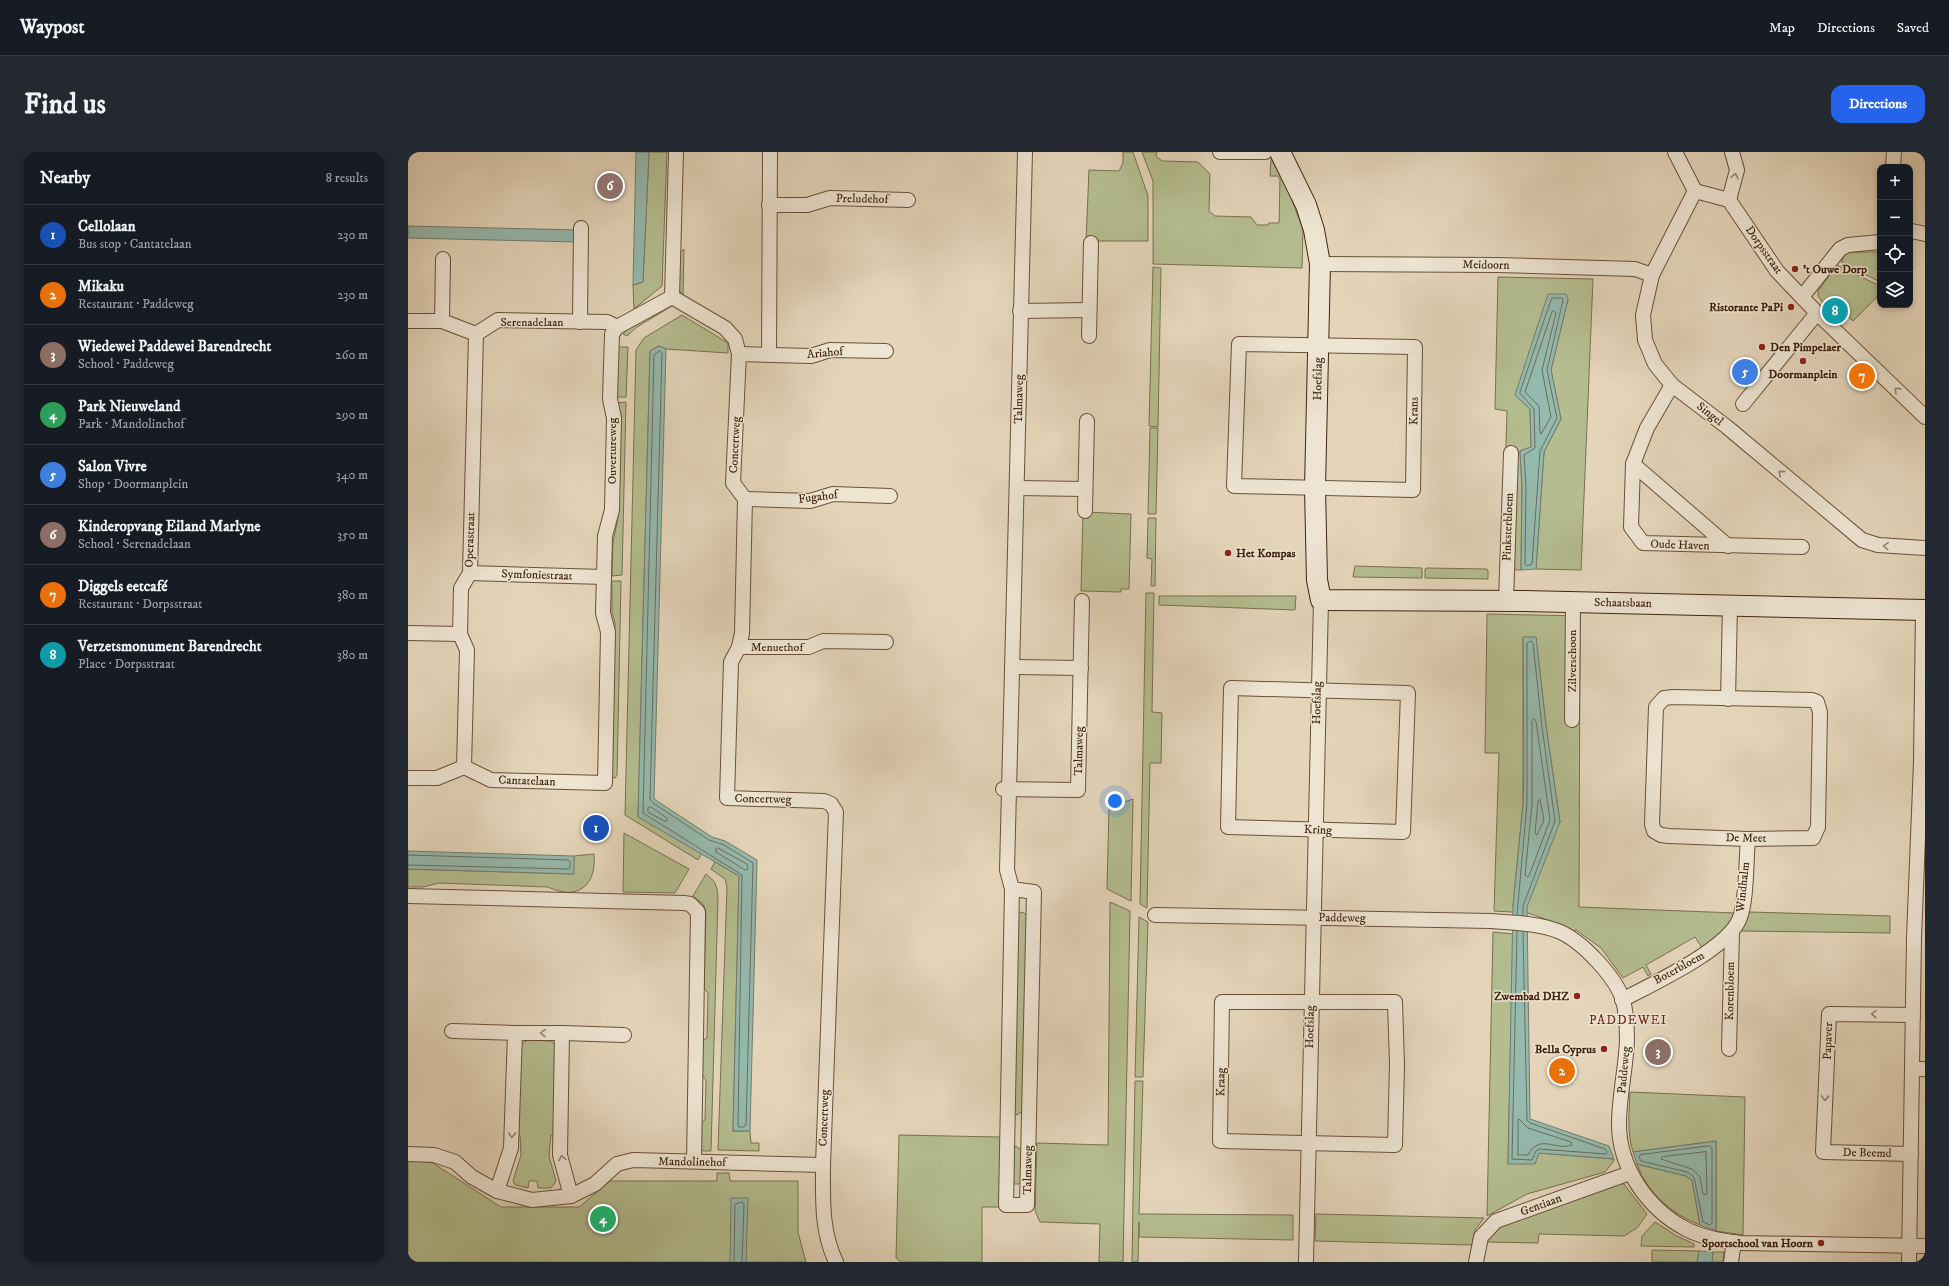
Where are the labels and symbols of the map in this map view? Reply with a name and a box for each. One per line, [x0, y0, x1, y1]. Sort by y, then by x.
pin: 6 [597, 171, 623, 201]
one-way arrow [1731, 173, 1739, 179]
street label: Preludehof [836, 191, 891, 207]
street label: Dorpsstraat [1742, 223, 1786, 277]
street label: Meidoorn [1462, 257, 1510, 273]
place label: 't Ouwe Dorp [1803, 262, 1867, 277]
marker: 't Ouwe Dorp [1790, 264, 1800, 274]
pin: 8 [1822, 296, 1848, 326]
place label: Ristorante PaPi [1709, 300, 1783, 315]
marker: Ristorante PaPi [1786, 302, 1796, 312]
street label: Serenadelaan [500, 315, 564, 330]
place label: Den Pimpelaer [1770, 340, 1841, 355]
marker: Den Pimpelaer [1757, 342, 1767, 352]
street label: Ariahof [806, 344, 846, 362]
marker: Doormanplein [1798, 356, 1808, 366]
street label: Hoefslag [1310, 357, 1326, 401]
pin: 5 [1732, 357, 1758, 387]
pin: 7 [1849, 361, 1875, 391]
place label: Doormanplein [1768, 367, 1838, 382]
street label: Talmaweg [1011, 374, 1027, 424]
one-way arrow [1894, 388, 1902, 395]
street label: Krans [1406, 397, 1422, 425]
street label: Singel [1694, 399, 1727, 429]
street label: Concertweg [726, 416, 744, 474]
street label: Ouvertureweg [605, 418, 620, 484]
one-way arrow [1779, 471, 1786, 478]
street label: Fugahof [797, 487, 841, 507]
street label: Pinksterbloem [1499, 493, 1517, 561]
street label: Operastraat [462, 512, 478, 568]
street label: Oude Haven [1650, 536, 1711, 554]
one-way arrow [1883, 541, 1889, 550]
place label: Het Kompas [1236, 546, 1296, 561]
marker: Het Kompas [1223, 548, 1233, 558]
street label: Symfoniestraat [501, 566, 573, 584]
street label: Schaatsbaan [1594, 595, 1653, 611]
street label: Zilverschoon [1565, 629, 1580, 692]
street label: Menuethof [751, 640, 805, 655]
street label: Hoefslag [1309, 681, 1325, 725]
street label: Talmaweg [1071, 726, 1087, 776]
street label: Cantatelaan [498, 773, 557, 790]
street label: Concertweg [734, 791, 792, 807]
your location [1105, 791, 1125, 811]
pin: 1 [583, 813, 609, 843]
street label: Kring [1304, 822, 1332, 838]
street label: De Meet [1725, 830, 1767, 846]
street label: Windhalm [1733, 861, 1753, 914]
street label: Paddeweg [1318, 910, 1366, 926]
street label: Boterbloem [1651, 948, 1707, 988]
street label: Korenbloem [1722, 961, 1738, 1021]
place label: Zwembad DHZ [1494, 989, 1569, 1004]
marker: Zwembad DHZ [1572, 991, 1582, 1001]
street label: Hoefslag [1302, 1005, 1318, 1049]
one-way arrow [1871, 1010, 1877, 1019]
district label: PADDEWEI [1589, 1012, 1667, 1028]
street label: Papaver [1820, 1021, 1836, 1060]
one-way arrow [540, 1029, 546, 1037]
pin: 3 [1645, 1037, 1671, 1067]
place label: Bella Cyprus [1535, 1042, 1596, 1057]
marker: Bella Cyprus [1599, 1044, 1609, 1054]
street label: Paddeweg [1614, 1045, 1634, 1094]
pin: 2 [1549, 1056, 1575, 1086]
street label: Kraag [1213, 1067, 1229, 1097]
street label: Concertweg [816, 1089, 832, 1147]
one-way arrow [1821, 1095, 1830, 1101]
one-way arrow [508, 1132, 516, 1138]
street label: Talmaweg [1020, 1145, 1036, 1195]
street label: De Beemd [1842, 1145, 1892, 1161]
street label: Mandolinehof [658, 1154, 728, 1170]
one-way arrow [558, 1155, 566, 1161]
street label: Gentiaan [1518, 1190, 1564, 1219]
pin: 4 [590, 1204, 616, 1234]
place label: Sportschool van Hoorn [1702, 1236, 1814, 1251]
marker: Sportschool van Hoorn [1816, 1238, 1826, 1248]

